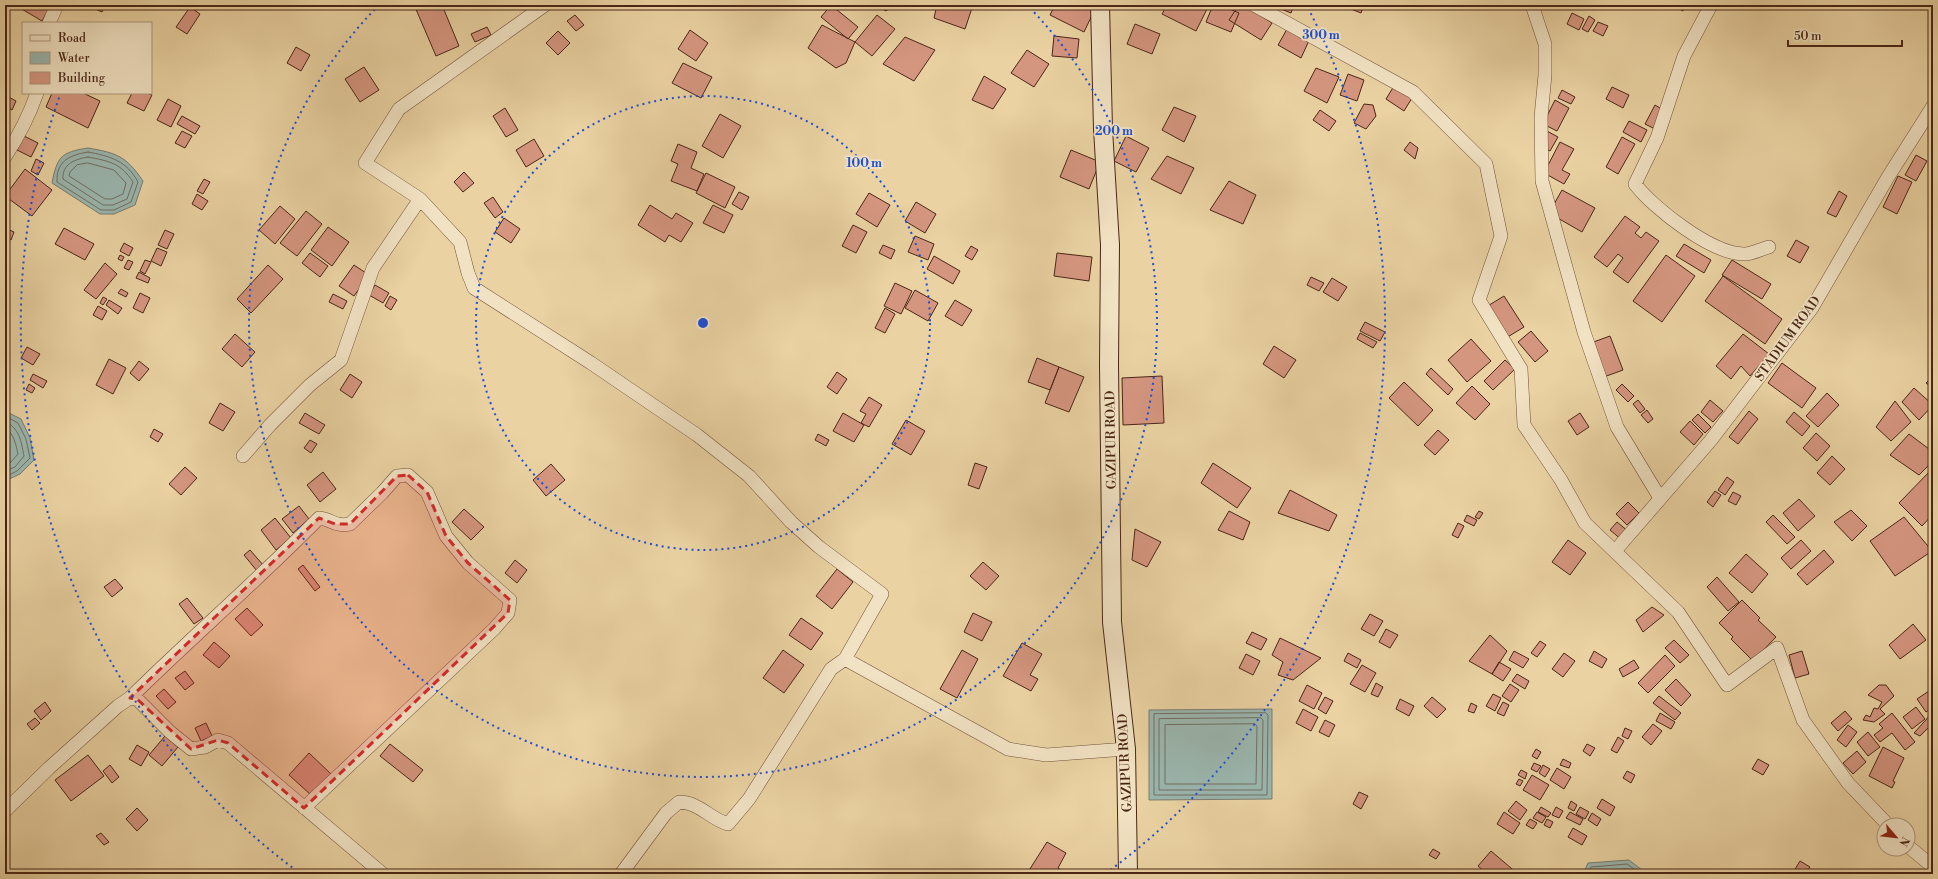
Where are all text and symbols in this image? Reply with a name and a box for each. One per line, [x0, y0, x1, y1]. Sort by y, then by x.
legend [22, 22, 152, 94]
scale bar [1788, 22, 1902, 48]
text: 300 m [1302, 28, 1340, 43]
text: 50 m [1794, 29, 1822, 44]
text: Road [58, 31, 86, 46]
text: Water [57, 51, 90, 66]
text: Building [57, 71, 106, 86]
text: 200 m [1095, 124, 1133, 139]
text: 100 m [846, 156, 882, 171]
street label: STADIUM ROAD [1752, 293, 1824, 384]
centre of rings [696, 316, 710, 330]
street label: GAZIPUR ROAD [1102, 390, 1120, 490]
street label: GAZIPUR ROAD [1114, 713, 1136, 813]
north arrow [1876, 817, 1916, 857]
text: N [1896, 834, 1912, 849]

